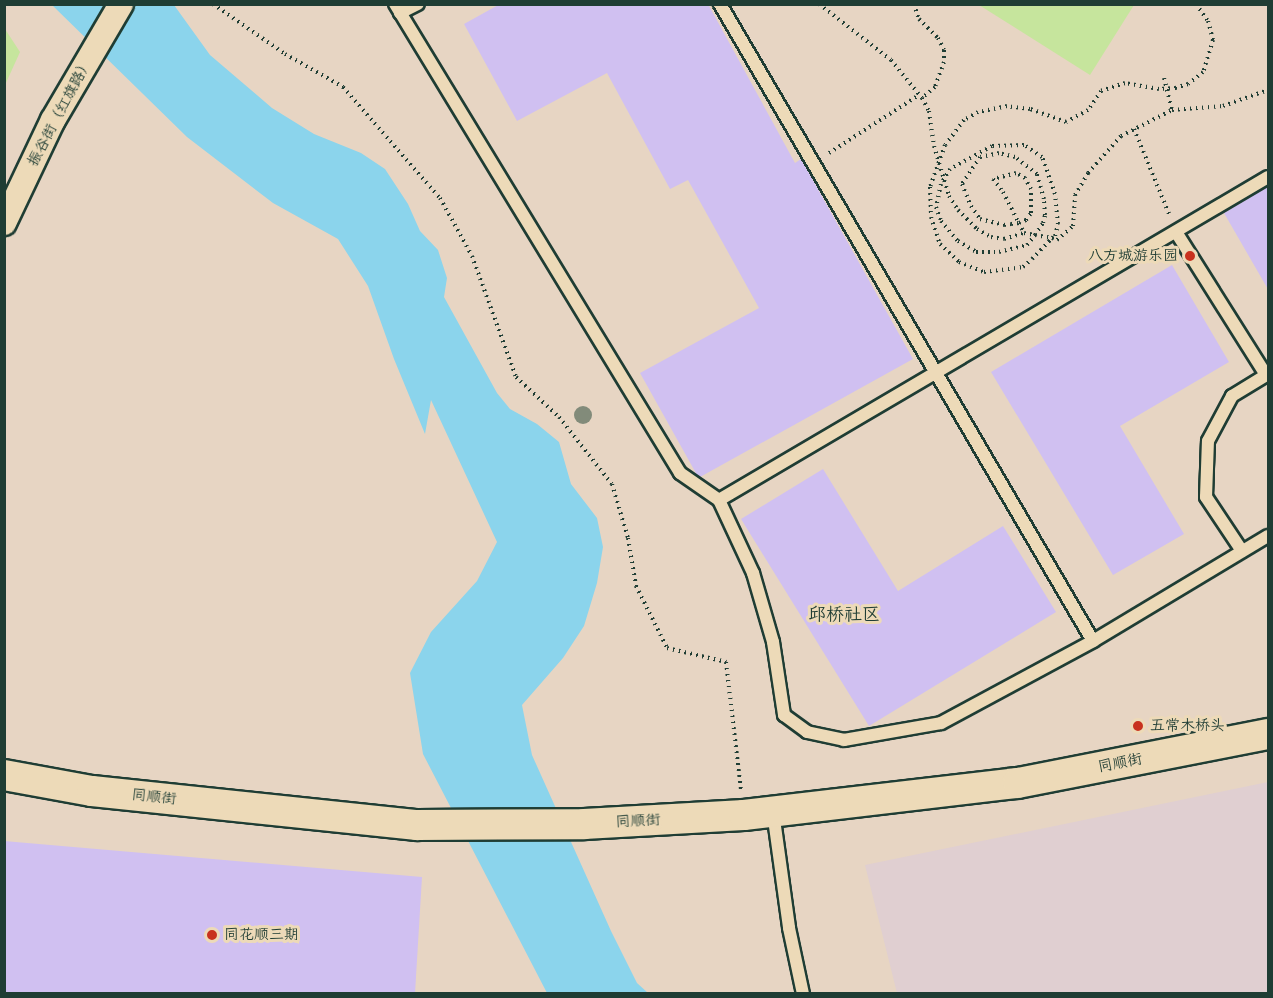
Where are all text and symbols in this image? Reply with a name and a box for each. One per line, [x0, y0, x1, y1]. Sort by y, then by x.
street label: 振谷街（红旗路） [24, 55, 96, 169]
place label: 八方城游乐园 [1088, 247, 1178, 265]
marker: 八方城游乐园 [1183, 249, 1197, 263]
district label: 邱桥社区 [808, 604, 880, 626]
place label: 五常木桥头 [1150, 717, 1225, 735]
marker: 五常木桥头 [1131, 719, 1145, 733]
street label: 同顺街 [1096, 750, 1144, 776]
street label: 同顺街 [131, 786, 177, 808]
street label: 同顺街 [615, 811, 661, 831]
place label: 同花顺三期 [224, 926, 299, 944]
marker: 同花顺三期 [205, 928, 219, 942]

